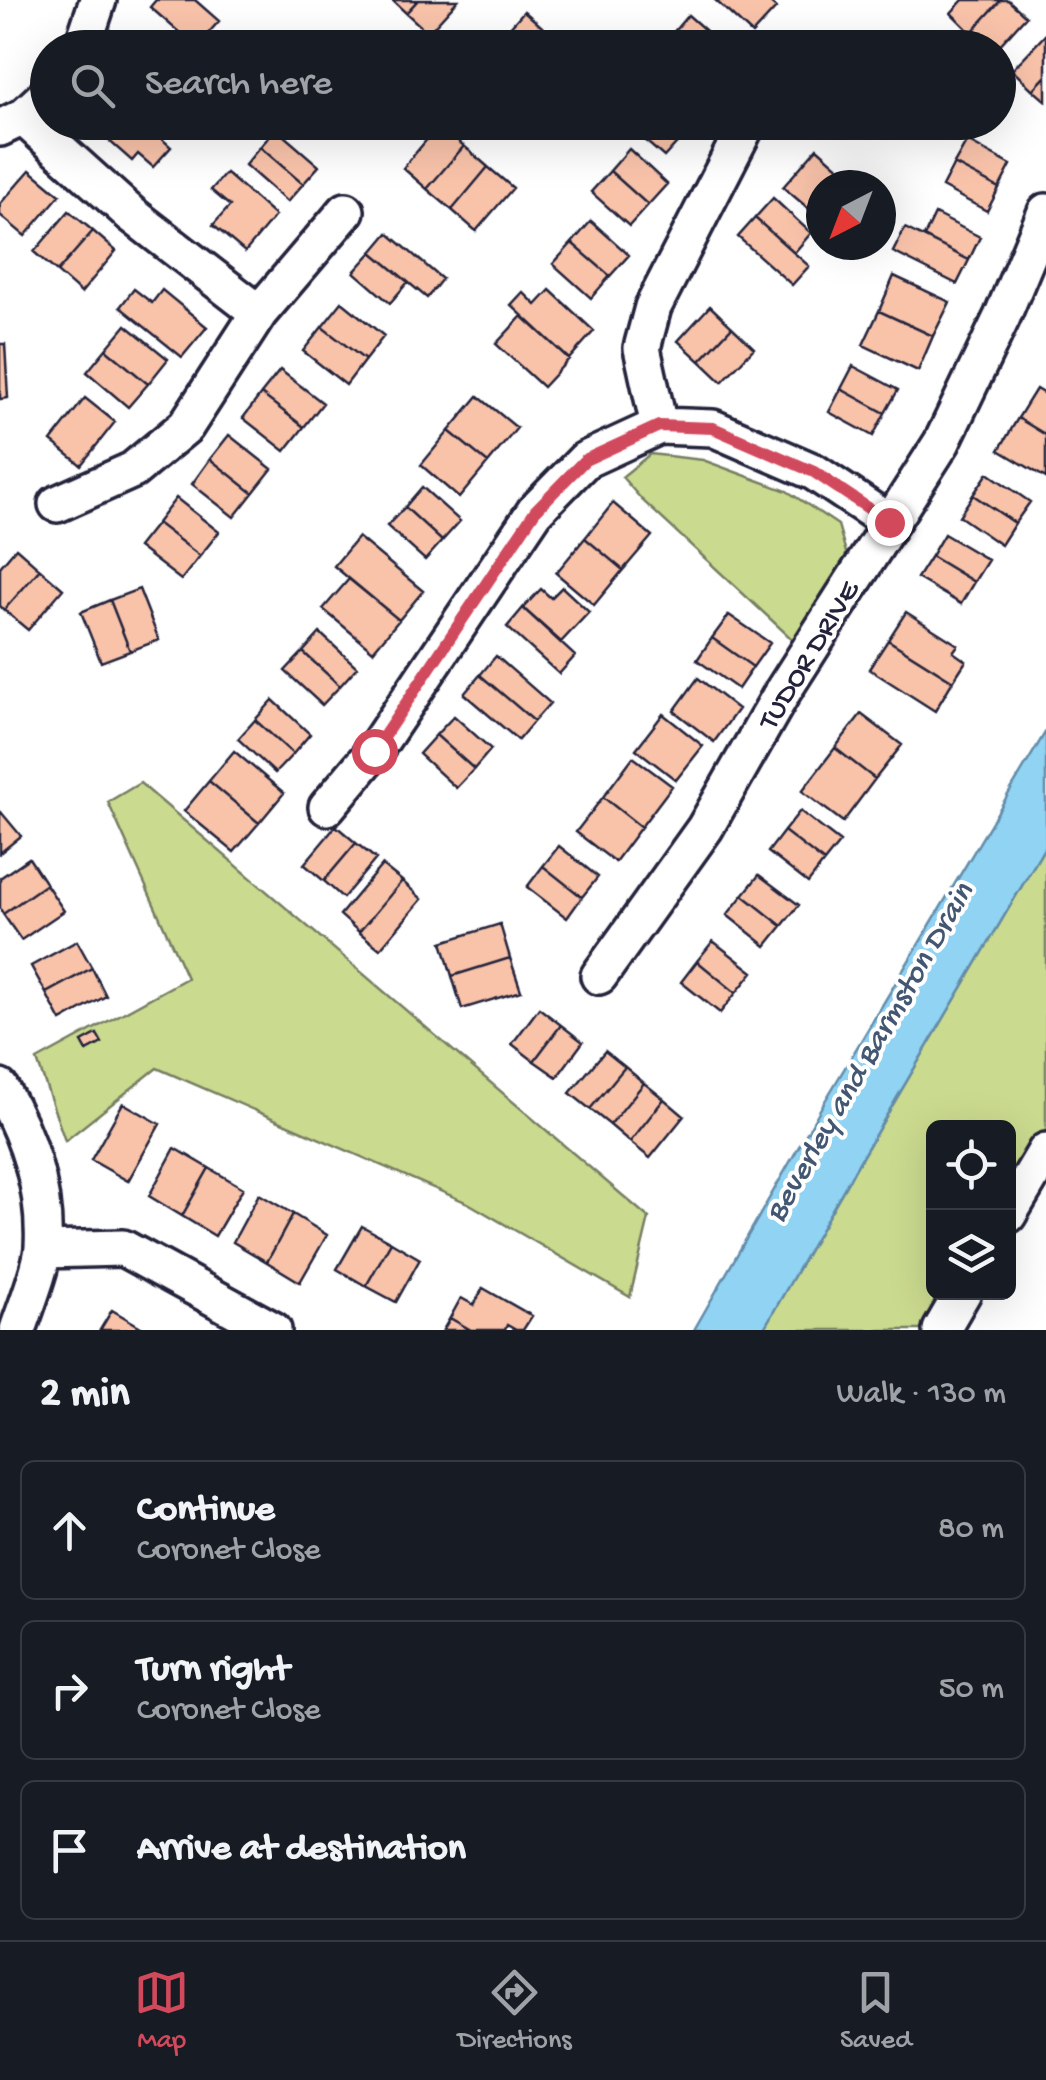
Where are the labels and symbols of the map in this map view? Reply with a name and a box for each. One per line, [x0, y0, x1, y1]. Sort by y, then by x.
north arrow [806, 170, 896, 260]
route end [867, 500, 913, 546]
street label: TUDOR DRIVE [752, 575, 870, 739]
route start [352, 729, 398, 775]
water label: Beverley and Barmston Drain [758, 876, 985, 1230]

